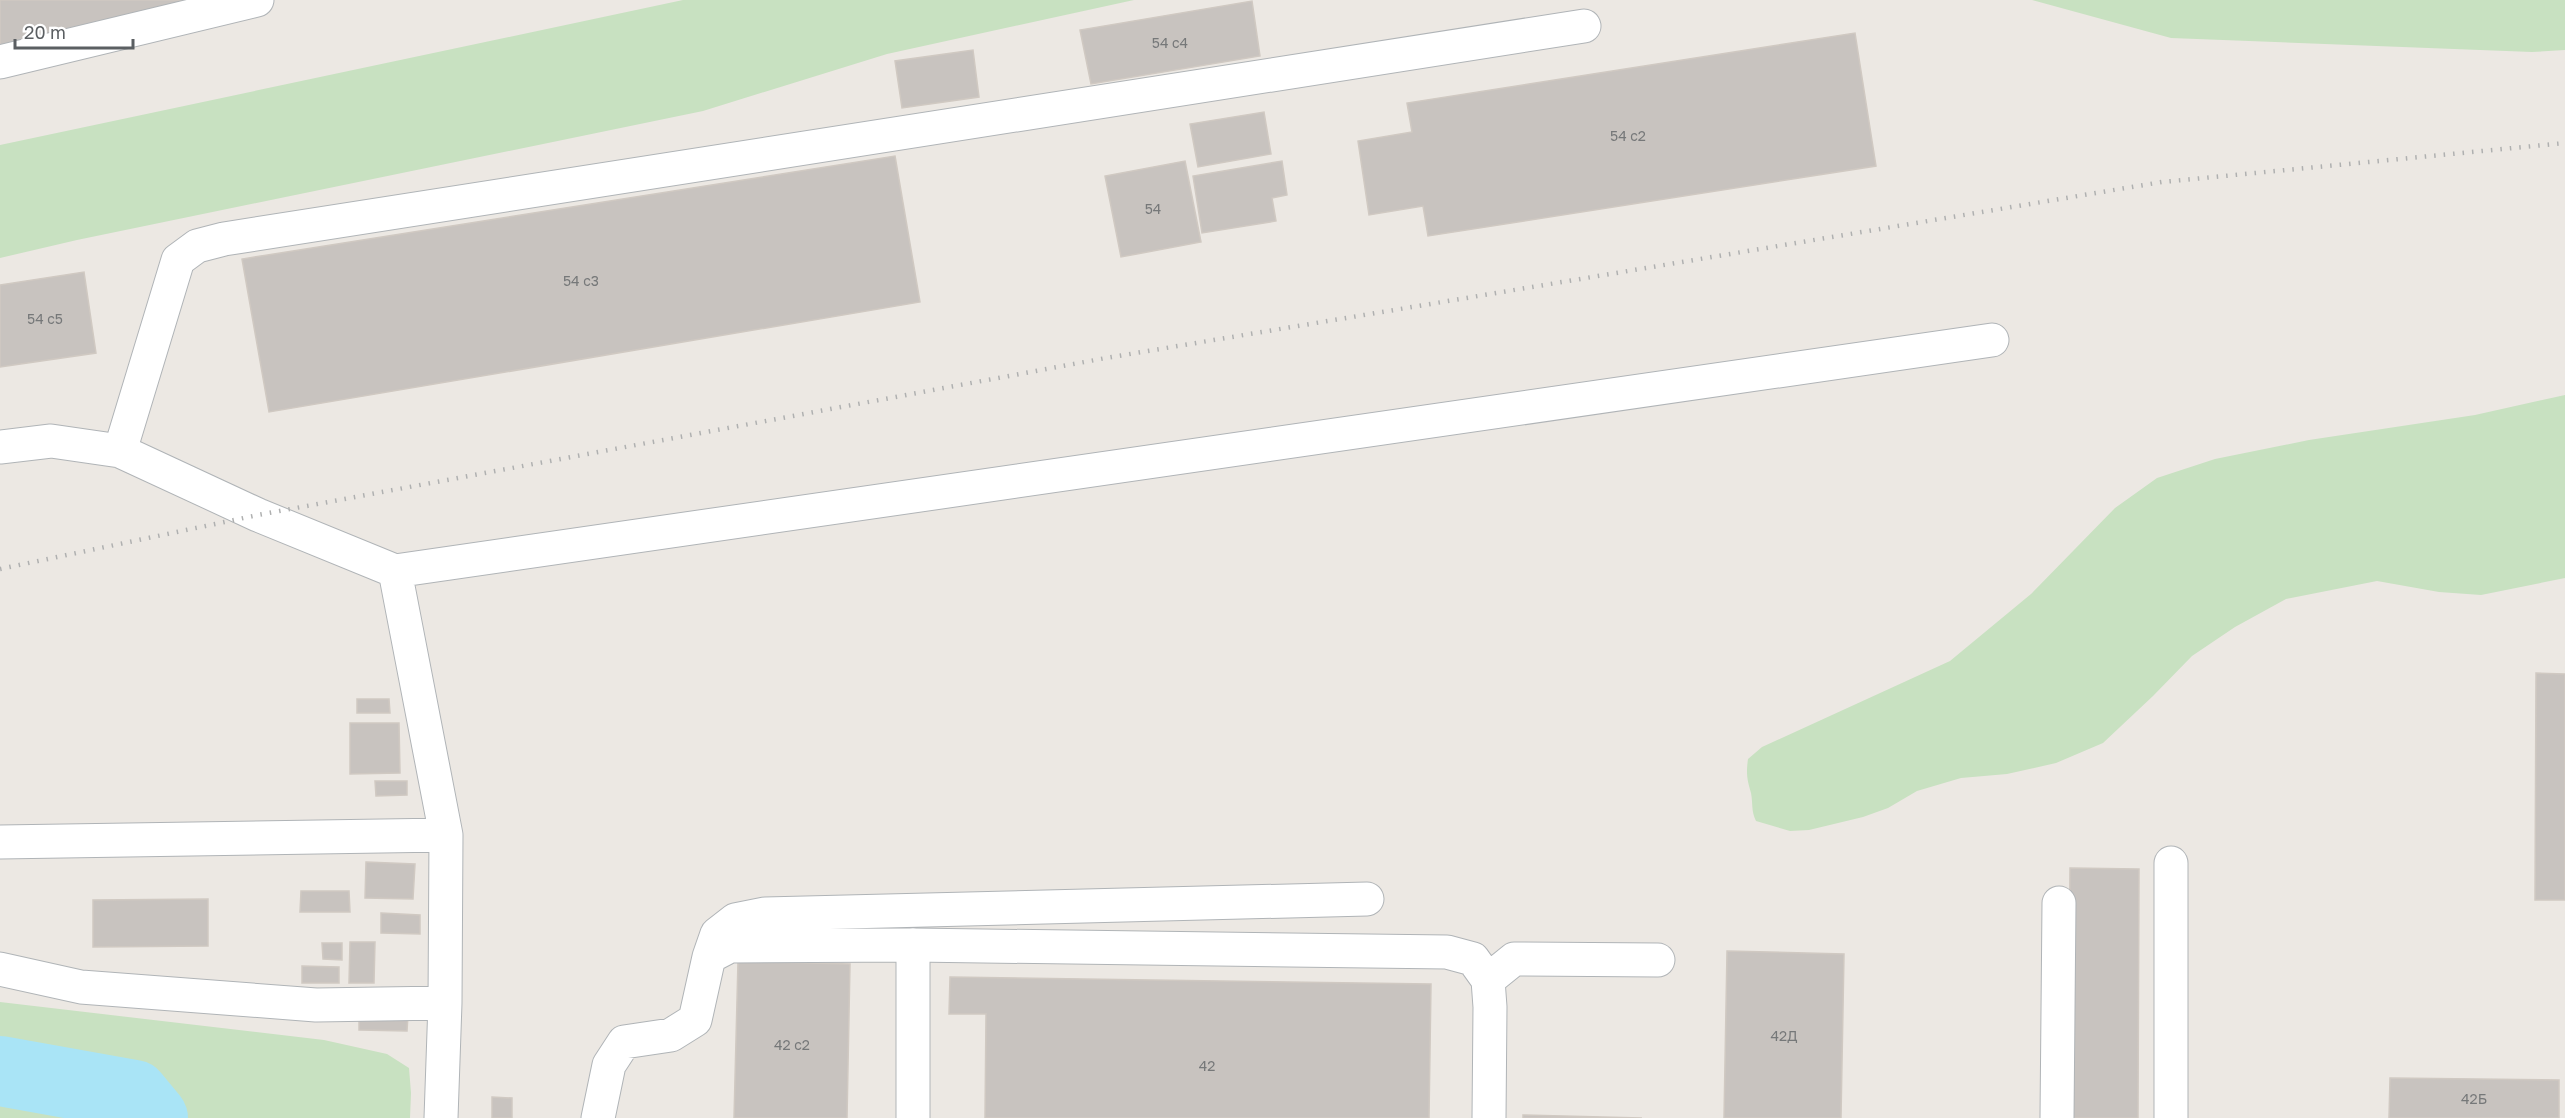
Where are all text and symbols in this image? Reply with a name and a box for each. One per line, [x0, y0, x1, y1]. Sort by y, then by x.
scale bar [15, 12, 134, 50]
text: 20 m [24, 21, 66, 43]
house number: 54 с4 [1152, 34, 1188, 51]
house number: 54 с2 [1610, 127, 1646, 144]
house number: 54 [1145, 200, 1161, 217]
house number: 54 с3 [563, 272, 599, 289]
house number: 54 с5 [27, 310, 63, 327]
house number: 42Д [1771, 1027, 1797, 1044]
house number: 42 с2 [774, 1036, 810, 1053]
house number: 42 [1199, 1057, 1215, 1074]
house number: 42Б [2461, 1090, 2487, 1107]

